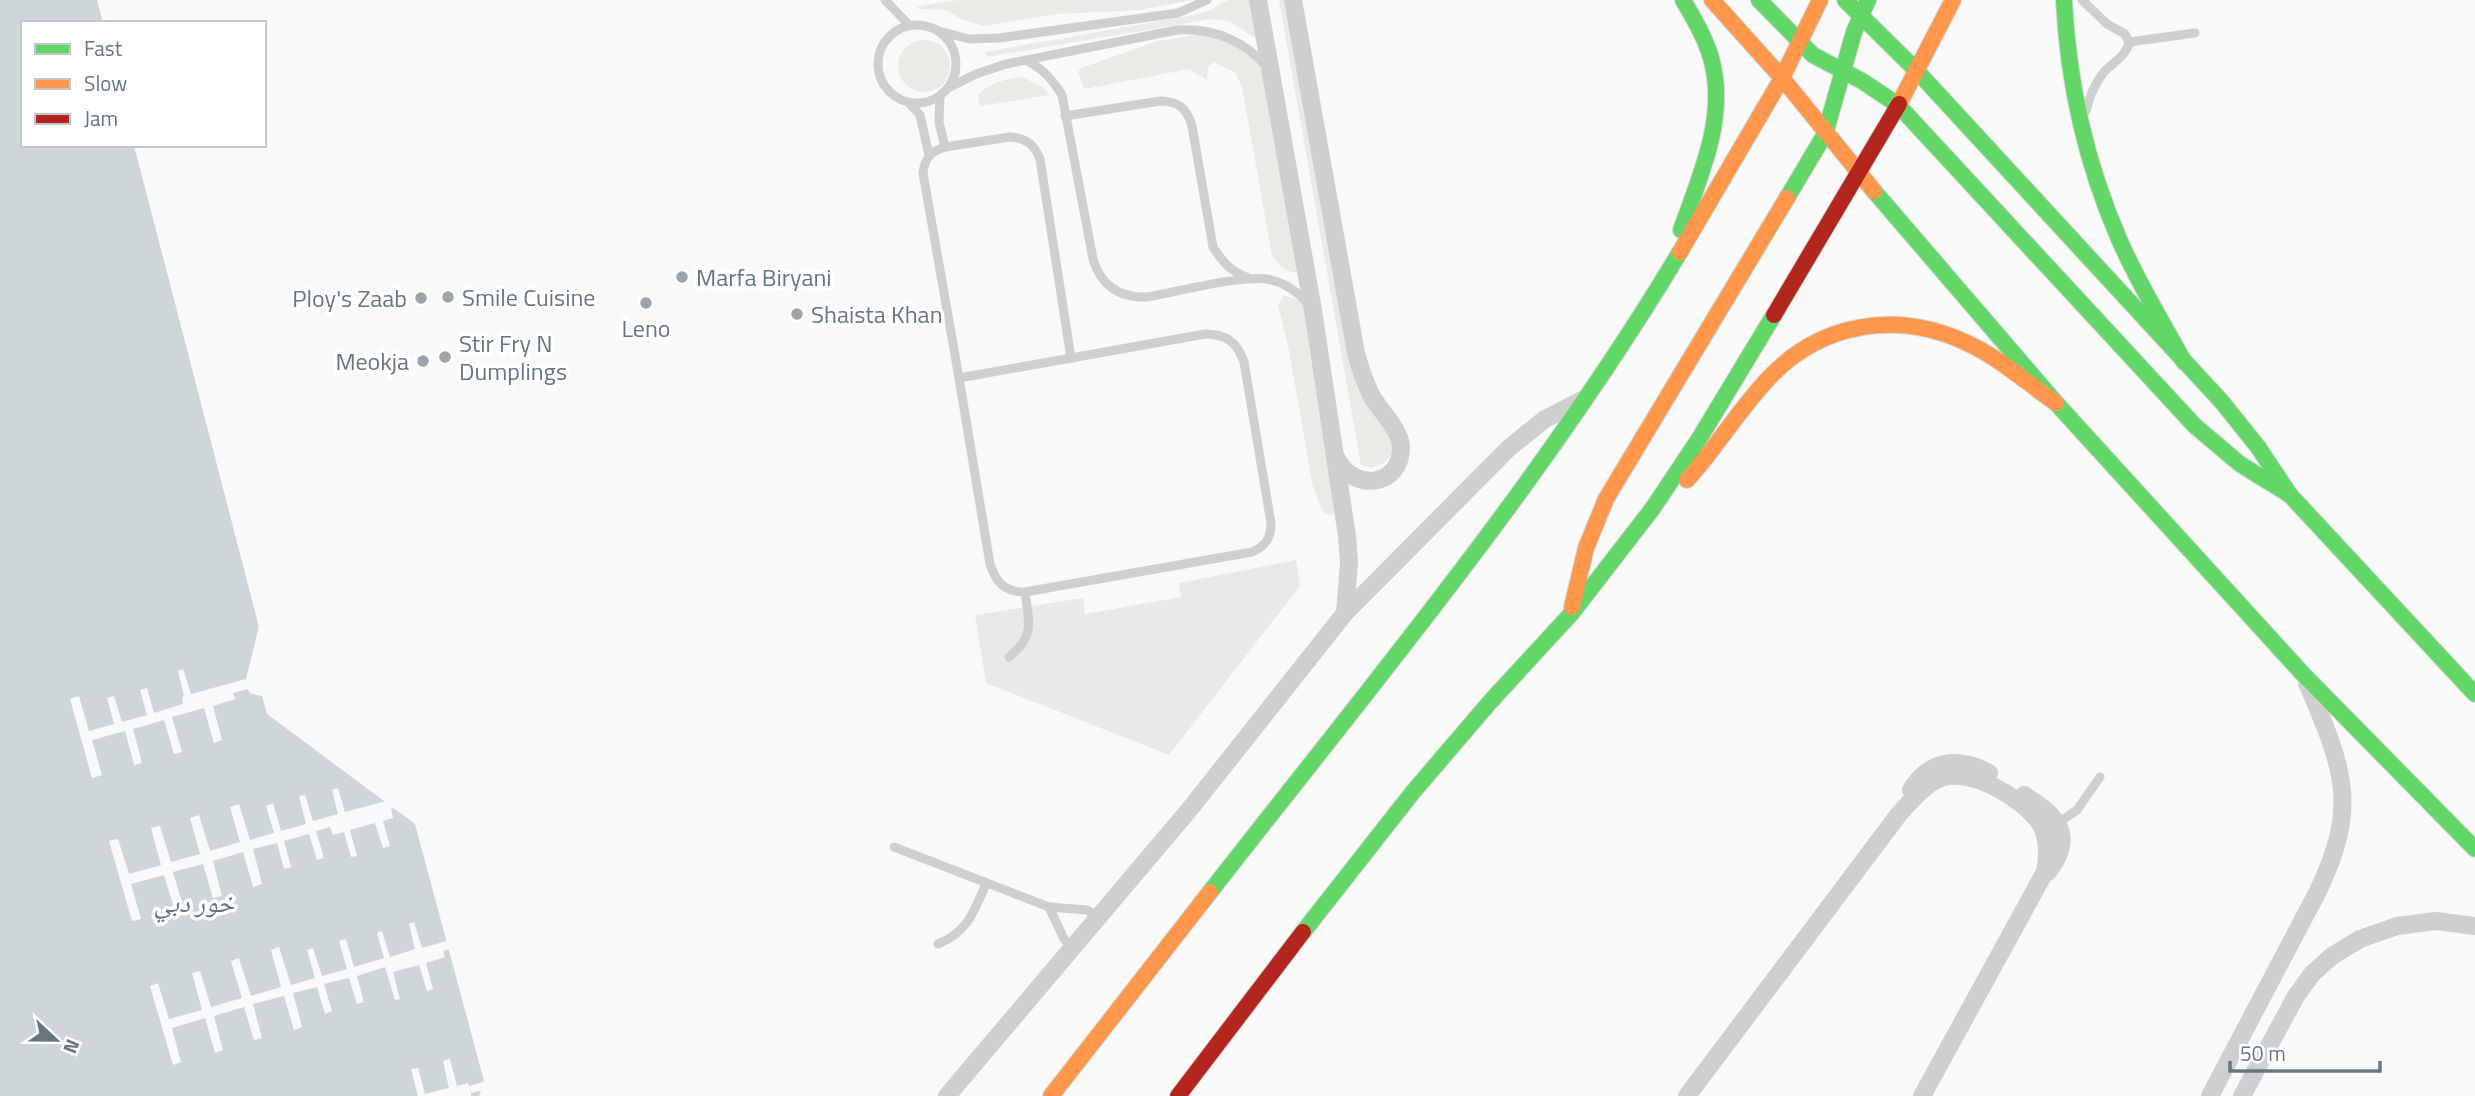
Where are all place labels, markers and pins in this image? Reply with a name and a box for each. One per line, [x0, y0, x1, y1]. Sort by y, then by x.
place label: Marfa Biryani [696, 259, 832, 295]
marker: Marfa Biryani [674, 269, 690, 285]
place label: Smile Cuisine [462, 279, 596, 315]
place label: Ploy's Zaab [292, 280, 407, 316]
marker: Smile Cuisine [440, 289, 456, 305]
marker: Ploy's Zaab [413, 290, 429, 306]
marker: Leno [638, 295, 654, 311]
place label: Shaista Khan [811, 296, 943, 332]
marker: Shaista Khan [789, 306, 805, 322]
place label: Leno [621, 310, 671, 346]
place label: Stir Fry N Dumplings [459, 325, 567, 389]
place label: Meokja [335, 343, 409, 379]
marker: Stir Fry N Dumplings [437, 349, 453, 365]
marker: Meokja [415, 353, 431, 369]

